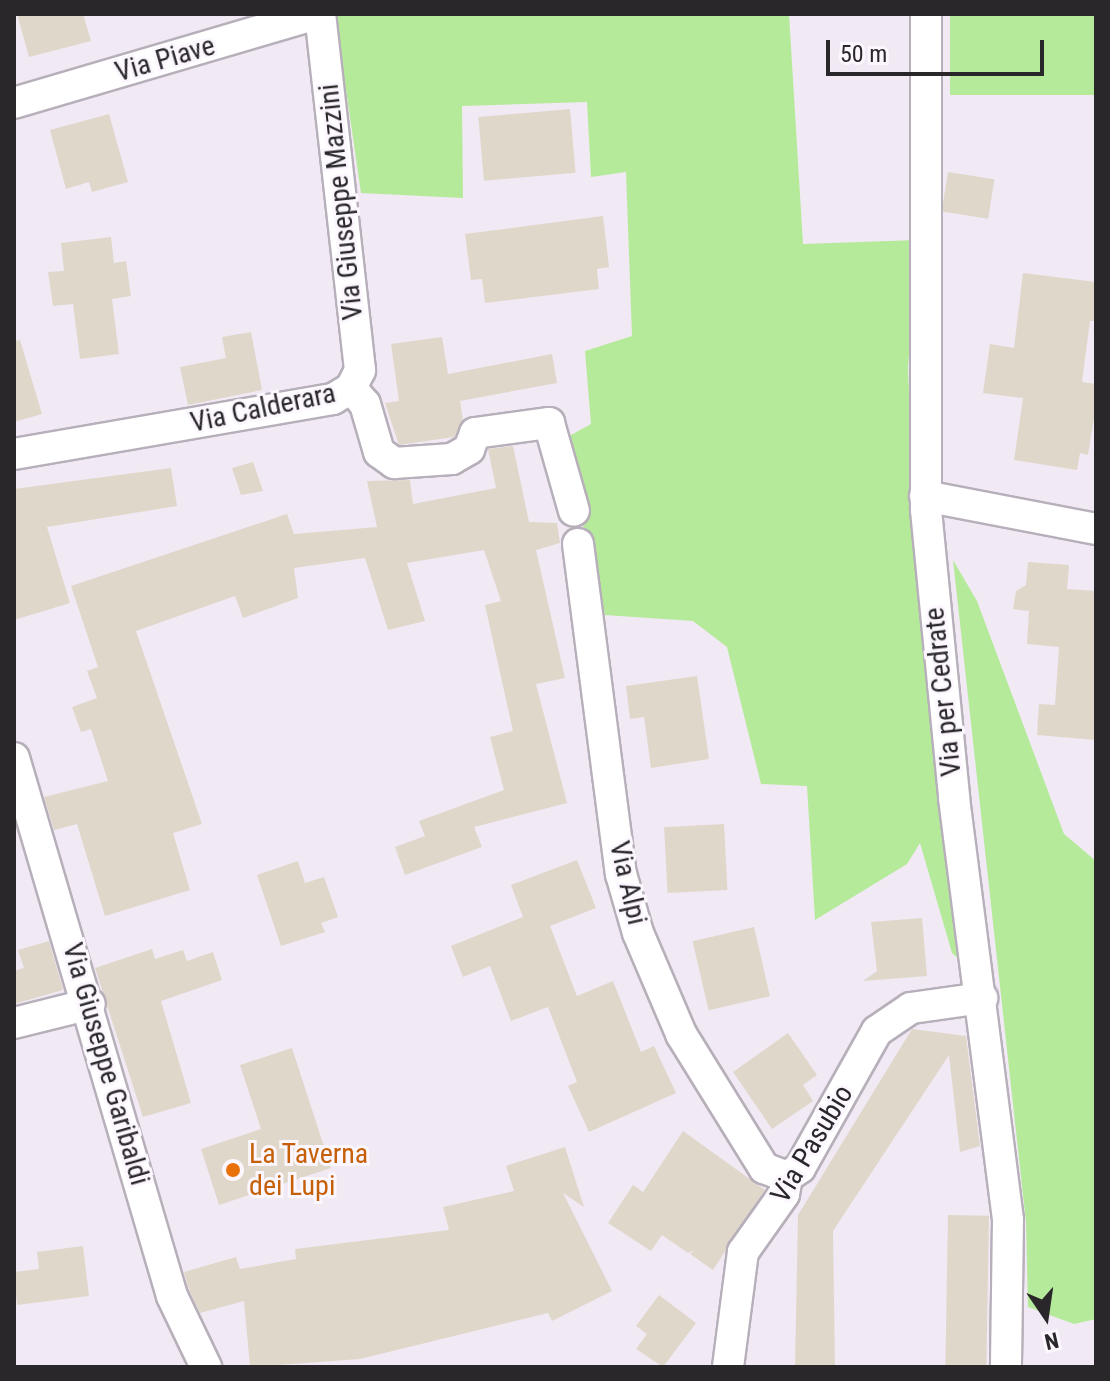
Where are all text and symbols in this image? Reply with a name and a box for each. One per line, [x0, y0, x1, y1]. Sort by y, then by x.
scale bar [830, 24, 1048, 74]
street label: Via Piave [111, 29, 219, 89]
text: 50 m [840, 40, 887, 68]
street label: Via Giuseppe Mazzini [312, 82, 370, 322]
street label: Via Calderara [187, 376, 339, 440]
street label: Via per Cedrate [917, 606, 969, 778]
street label: Via Alpi [602, 838, 654, 928]
street label: Via Giuseppe Garibaldi [55, 939, 157, 1189]
street label: Via Pasubio [764, 1079, 860, 1209]
place label: La Taverna dei Lupi [249, 1137, 369, 1203]
marker: La Taverna dei Lupi [224, 1161, 242, 1179]
north arrow [1006, 1277, 1086, 1357]
text: N [1042, 1327, 1061, 1355]

